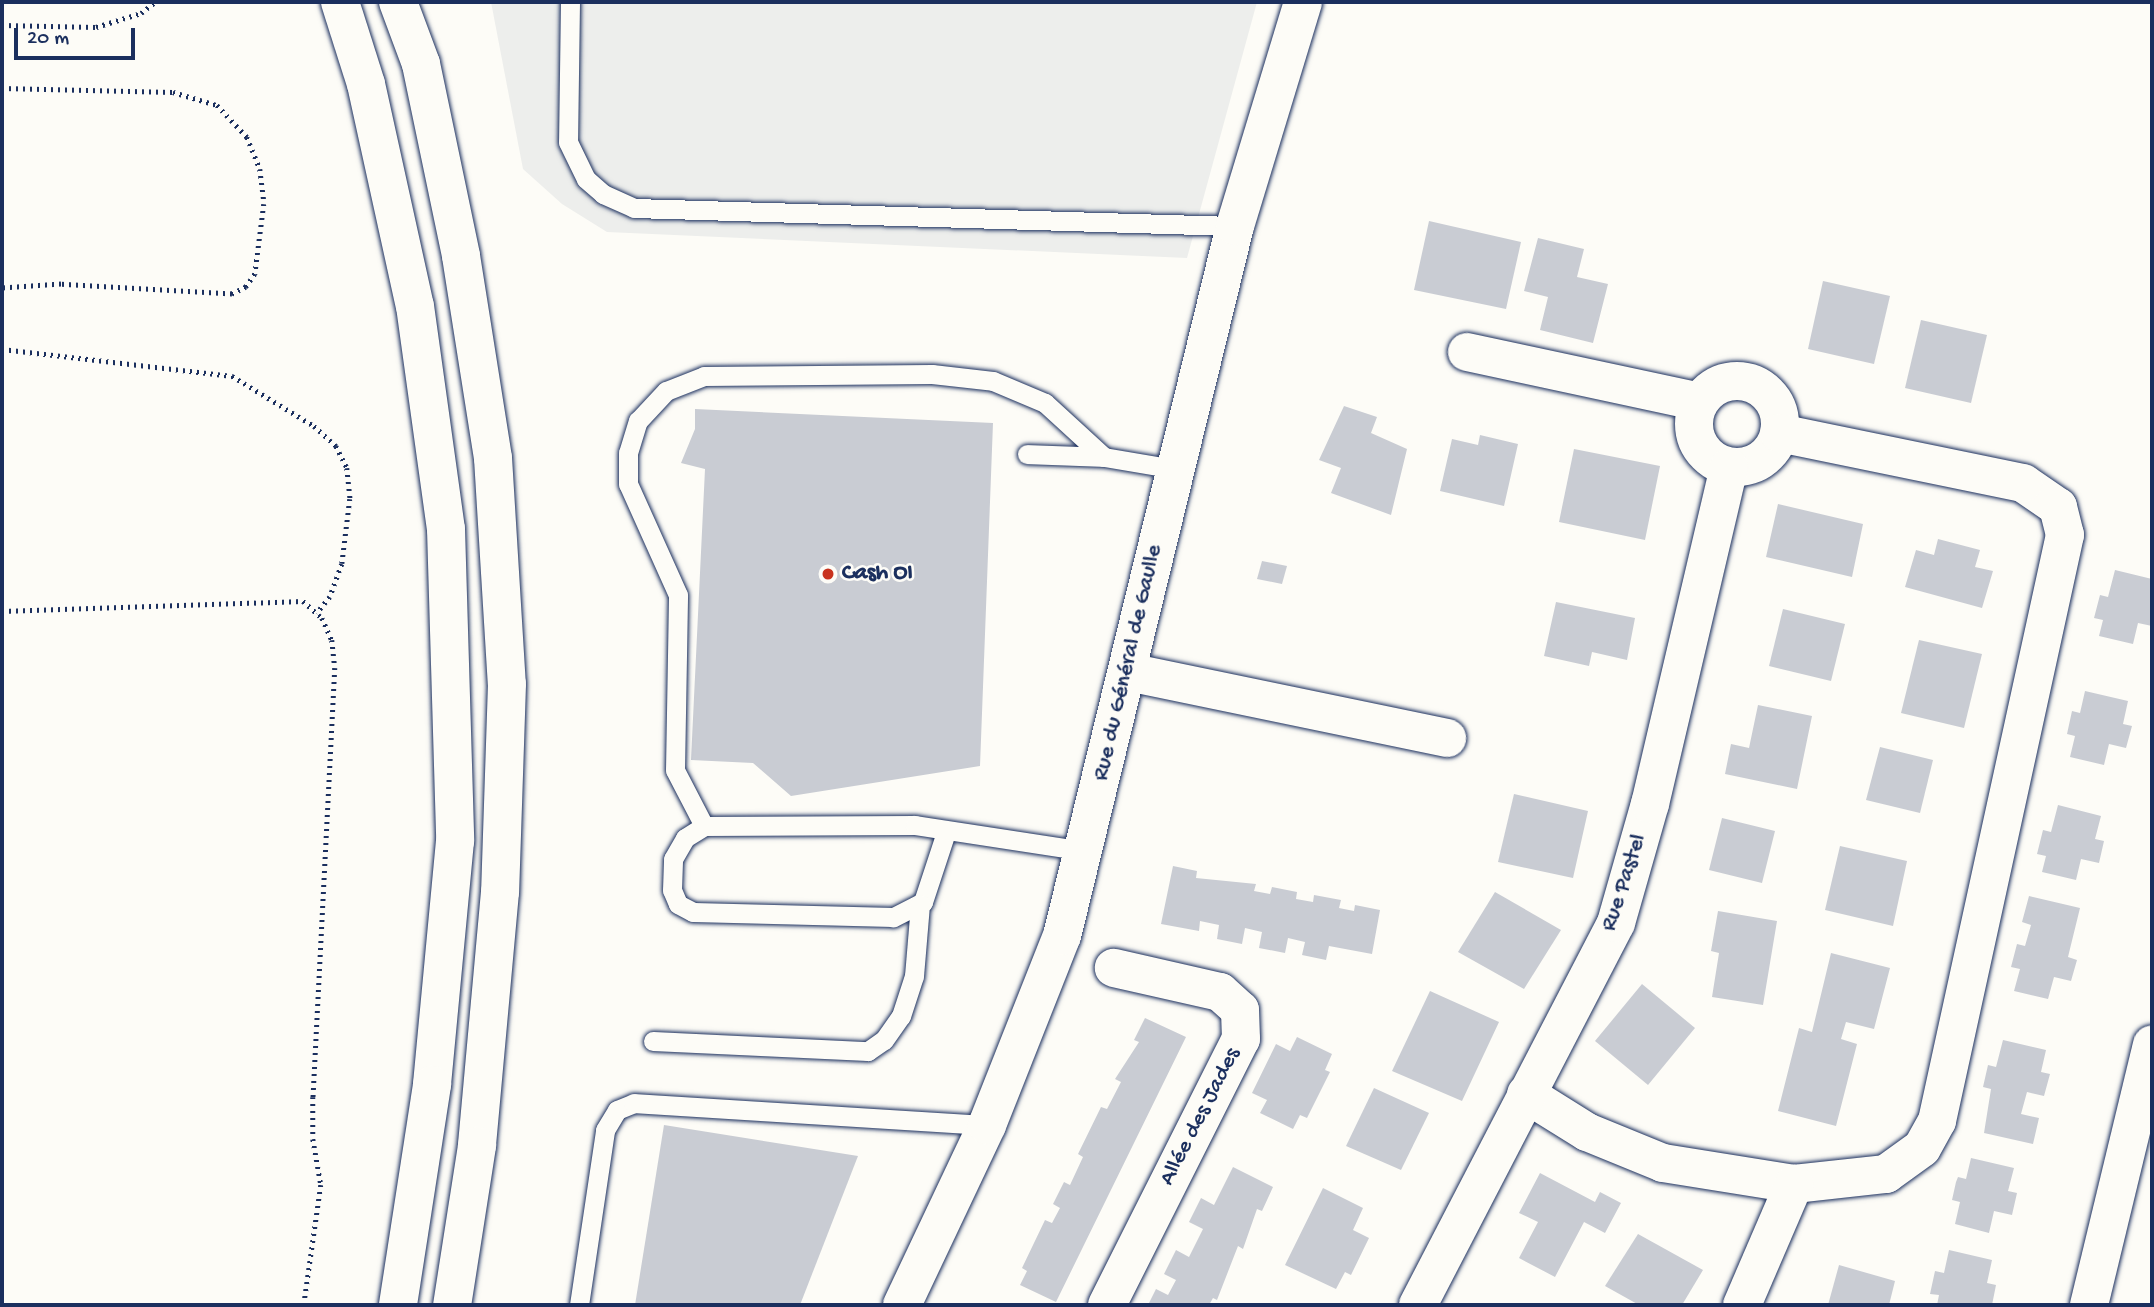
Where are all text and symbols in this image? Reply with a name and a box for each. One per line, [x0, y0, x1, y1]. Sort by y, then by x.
scale bar [18, 14, 138, 58]
text: 20 m [27, 27, 69, 52]
street label: Rue du Général de Gaulle [1088, 542, 1170, 784]
place label: Cash OI [842, 560, 913, 588]
marker: Cash OI [820, 566, 836, 582]
street label: Rue Pastel [1596, 831, 1654, 935]
street label: Allée des Jades [1154, 1044, 1248, 1190]

